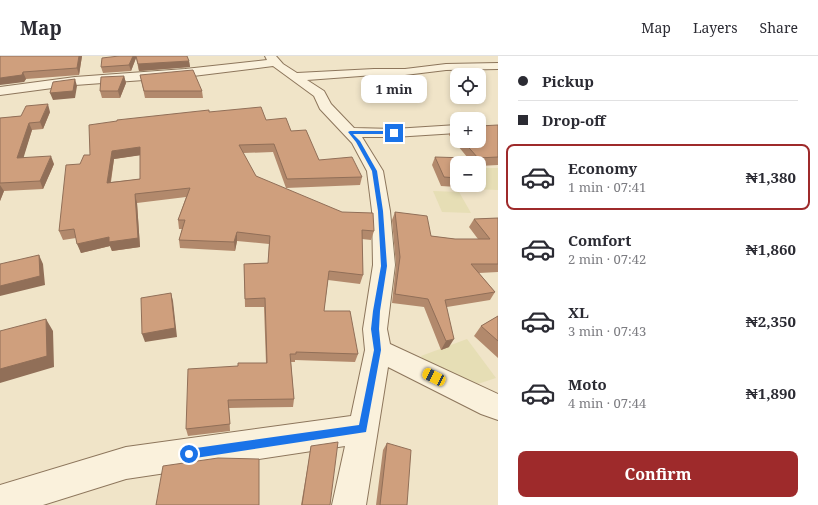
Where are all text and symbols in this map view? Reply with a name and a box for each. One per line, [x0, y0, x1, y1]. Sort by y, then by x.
text: Map [20, 15, 62, 41]
text: Map [641, 18, 671, 37]
text: Layers [693, 18, 738, 37]
text: Share [760, 18, 798, 37]
map controls [450, 68, 486, 192]
button: locate [450, 68, 486, 104]
text: Pickup [542, 71, 594, 91]
callout: 1 min [361, 75, 427, 103]
text: 1 min [376, 80, 412, 98]
text: Drop-off [542, 110, 606, 130]
button: + [450, 112, 486, 148]
route end [385, 124, 403, 142]
button: − [450, 156, 486, 192]
text: Economy [568, 158, 637, 178]
icon: car [520, 159, 556, 195]
text: ₦1,380 [746, 167, 796, 187]
text: 1 min · 07:41 [568, 178, 646, 196]
text: Comfort [568, 230, 631, 250]
icon: car [520, 231, 556, 267]
text: ₦1,860 [746, 239, 796, 259]
text: 2 min · 07:42 [568, 250, 646, 268]
text: XL [568, 302, 589, 322]
icon: car [520, 303, 556, 339]
text: ₦2,350 [746, 311, 796, 331]
text: 3 min · 07:43 [568, 322, 646, 340]
car [421, 366, 447, 388]
text: Moto [568, 374, 607, 394]
icon: car [520, 375, 556, 411]
text: ₦1,890 [746, 383, 796, 403]
text: 4 min · 07:44 [568, 394, 646, 412]
route start [180, 445, 198, 463]
button: Confirm [518, 451, 798, 497]

